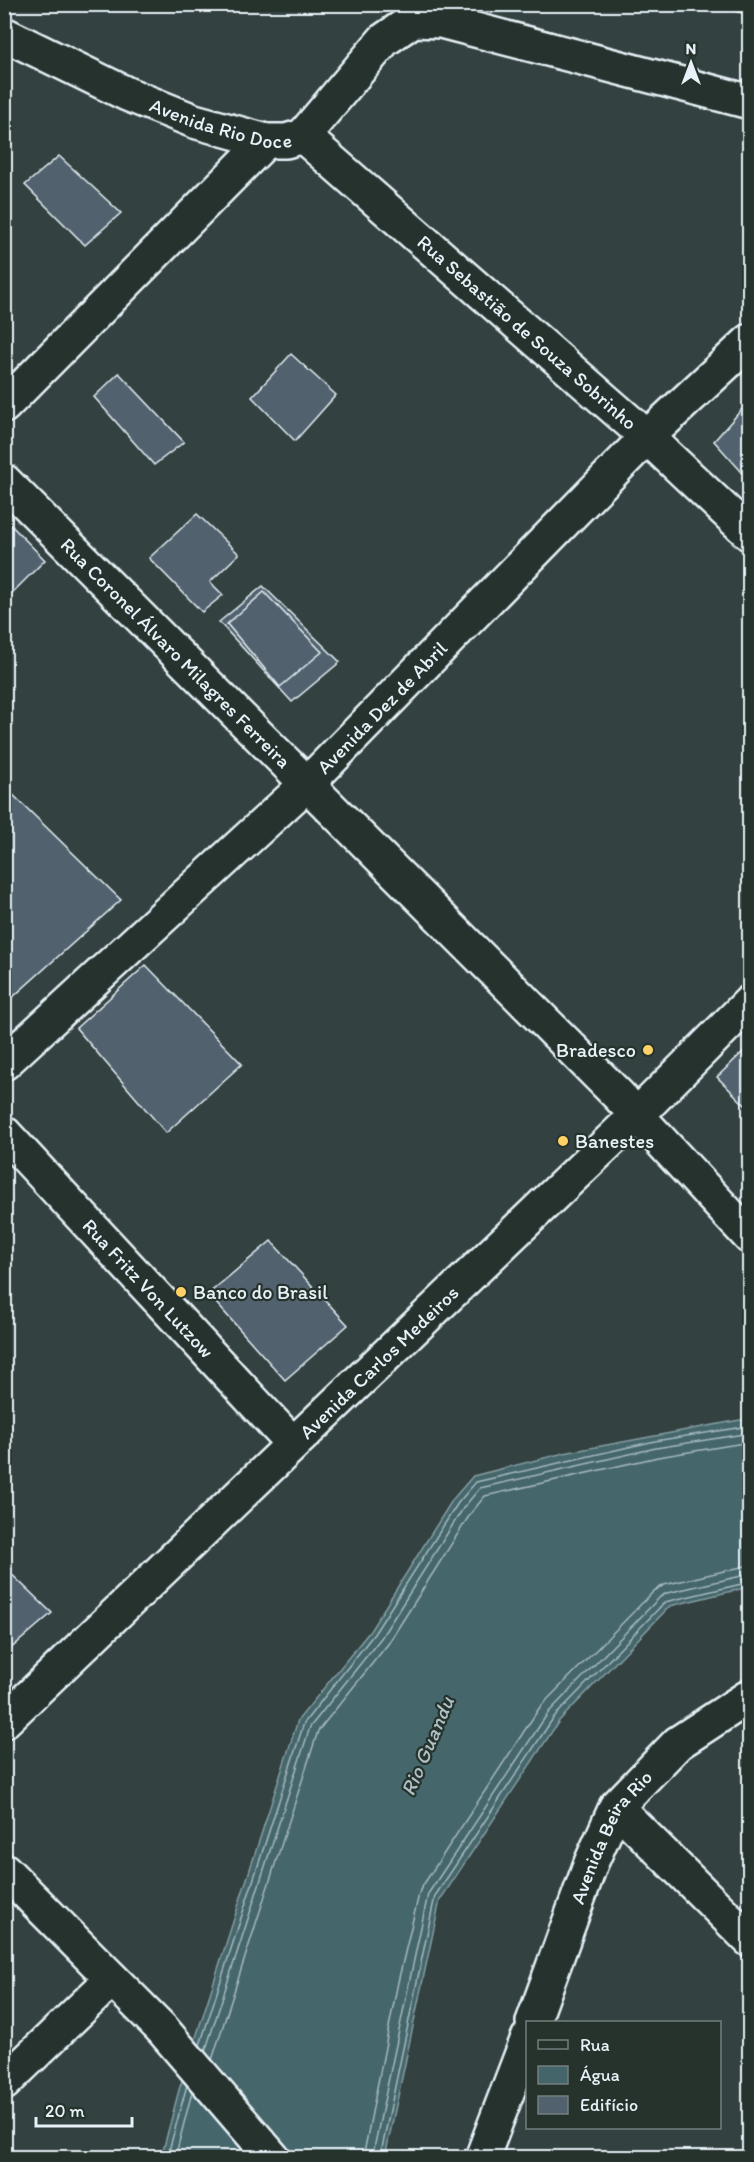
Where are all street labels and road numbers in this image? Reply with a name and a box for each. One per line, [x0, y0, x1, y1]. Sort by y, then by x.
street label: Avenida Rio Doce [146, 93, 295, 154]
street label: Rua Sebastião de Souza Sobrinho [413, 230, 642, 435]
street label: Rua Coronel Álvaro Milagres Ferreira [56, 533, 296, 773]
street label: Avenida Dez de Abril [312, 636, 452, 779]
street label: Rua Fritz Von Lutzow [78, 1214, 219, 1363]
street label: Avenida Carlos Medeiros [294, 1280, 464, 1444]
street label: Avenida Beira Rio [565, 1765, 657, 1907]

